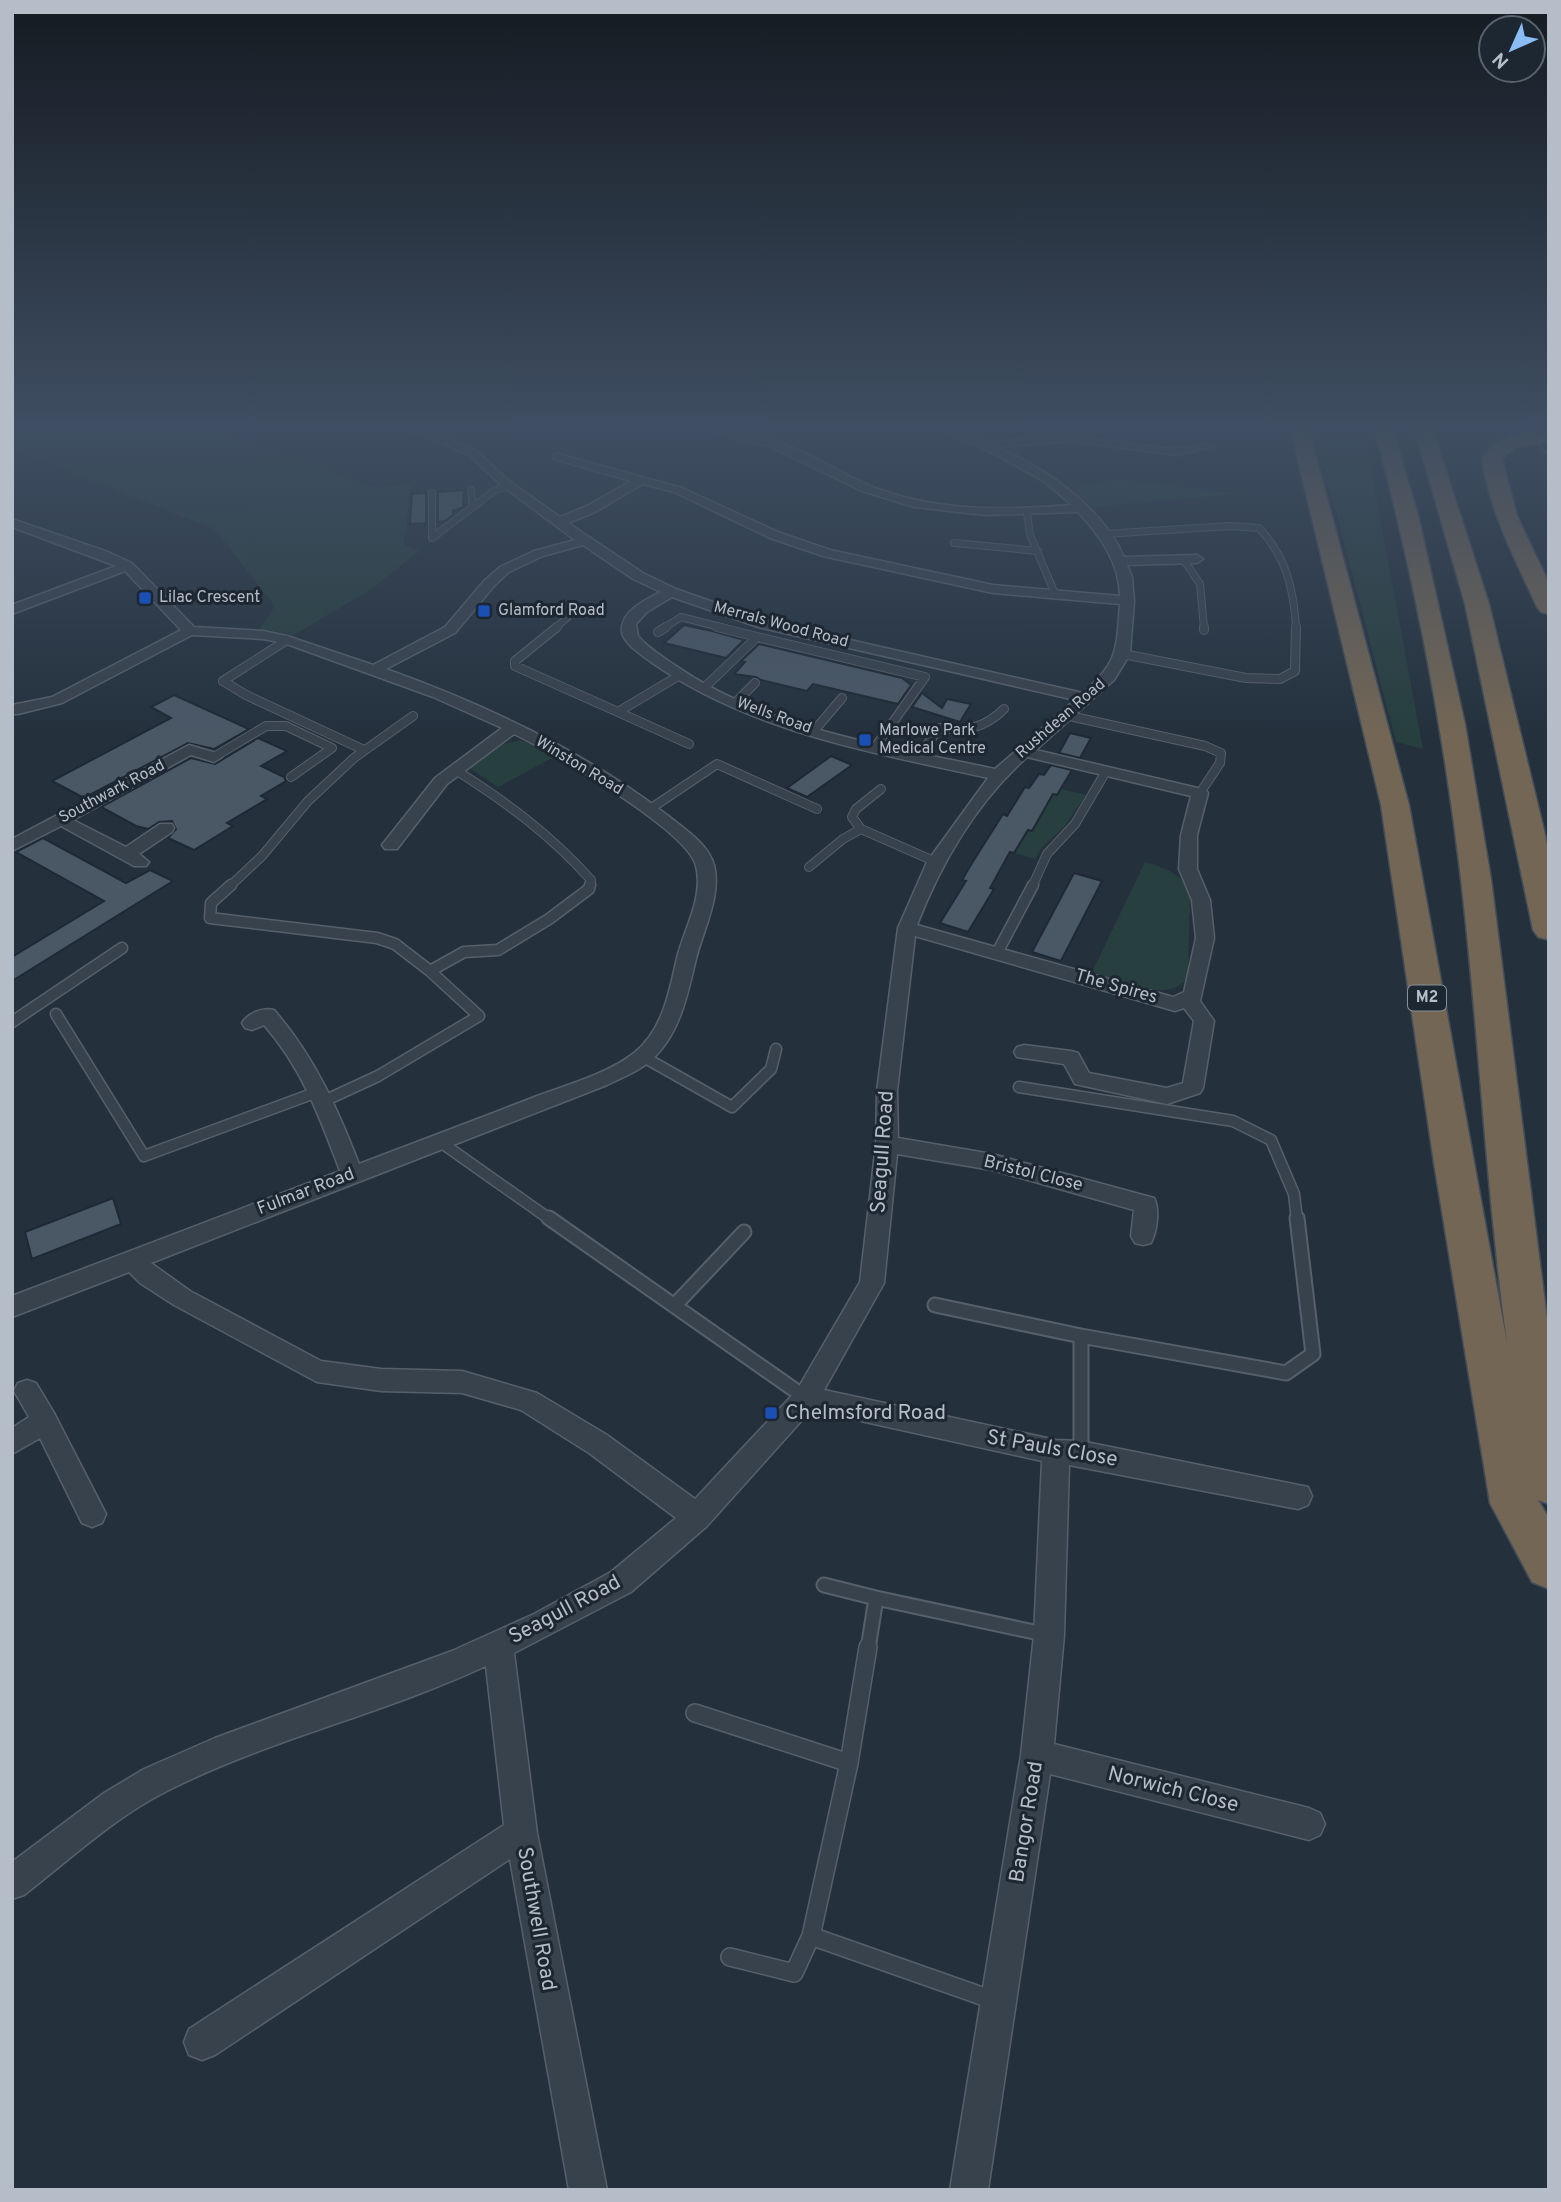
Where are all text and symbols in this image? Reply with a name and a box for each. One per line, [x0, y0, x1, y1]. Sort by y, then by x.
north arrow [1477, 14, 1547, 84]
text: N [1488, 46, 1515, 73]
place label: Lilac Crescent [159, 588, 260, 608]
marker: Lilac Crescent [137, 590, 153, 606]
street label: Merrals Wood Road [711, 597, 851, 653]
place label: Glamford Road [498, 601, 605, 621]
marker: Glamford Road [476, 603, 492, 619]
street label: Rushdean Road [1012, 675, 1110, 763]
street label: Wells Road [734, 693, 814, 739]
place label: Marlowe Park Medical Centre [879, 721, 986, 759]
street label: Winston Road [532, 732, 626, 800]
marker: Marlowe Park Medical Centre [857, 732, 873, 748]
street label: Southwark Road [56, 756, 168, 828]
street label: The Spires [1072, 964, 1160, 1010]
road number: M2 [1408, 986, 1446, 1010]
street label: Seagull Road [865, 1090, 901, 1214]
street label: Bristol Close [981, 1151, 1085, 1197]
street label: Fulmar Road [254, 1163, 358, 1221]
place label: Chelmsford Road [785, 1400, 946, 1427]
marker: Chelmsford Road [763, 1405, 779, 1421]
street label: St Pauls Close [984, 1424, 1120, 1474]
street label: Seagull Road [504, 1569, 626, 1651]
street label: Bangor Road [1004, 1759, 1050, 1885]
street label: Norwich Close [1105, 1761, 1241, 1819]
street label: Southwell Road [510, 1845, 562, 1993]

